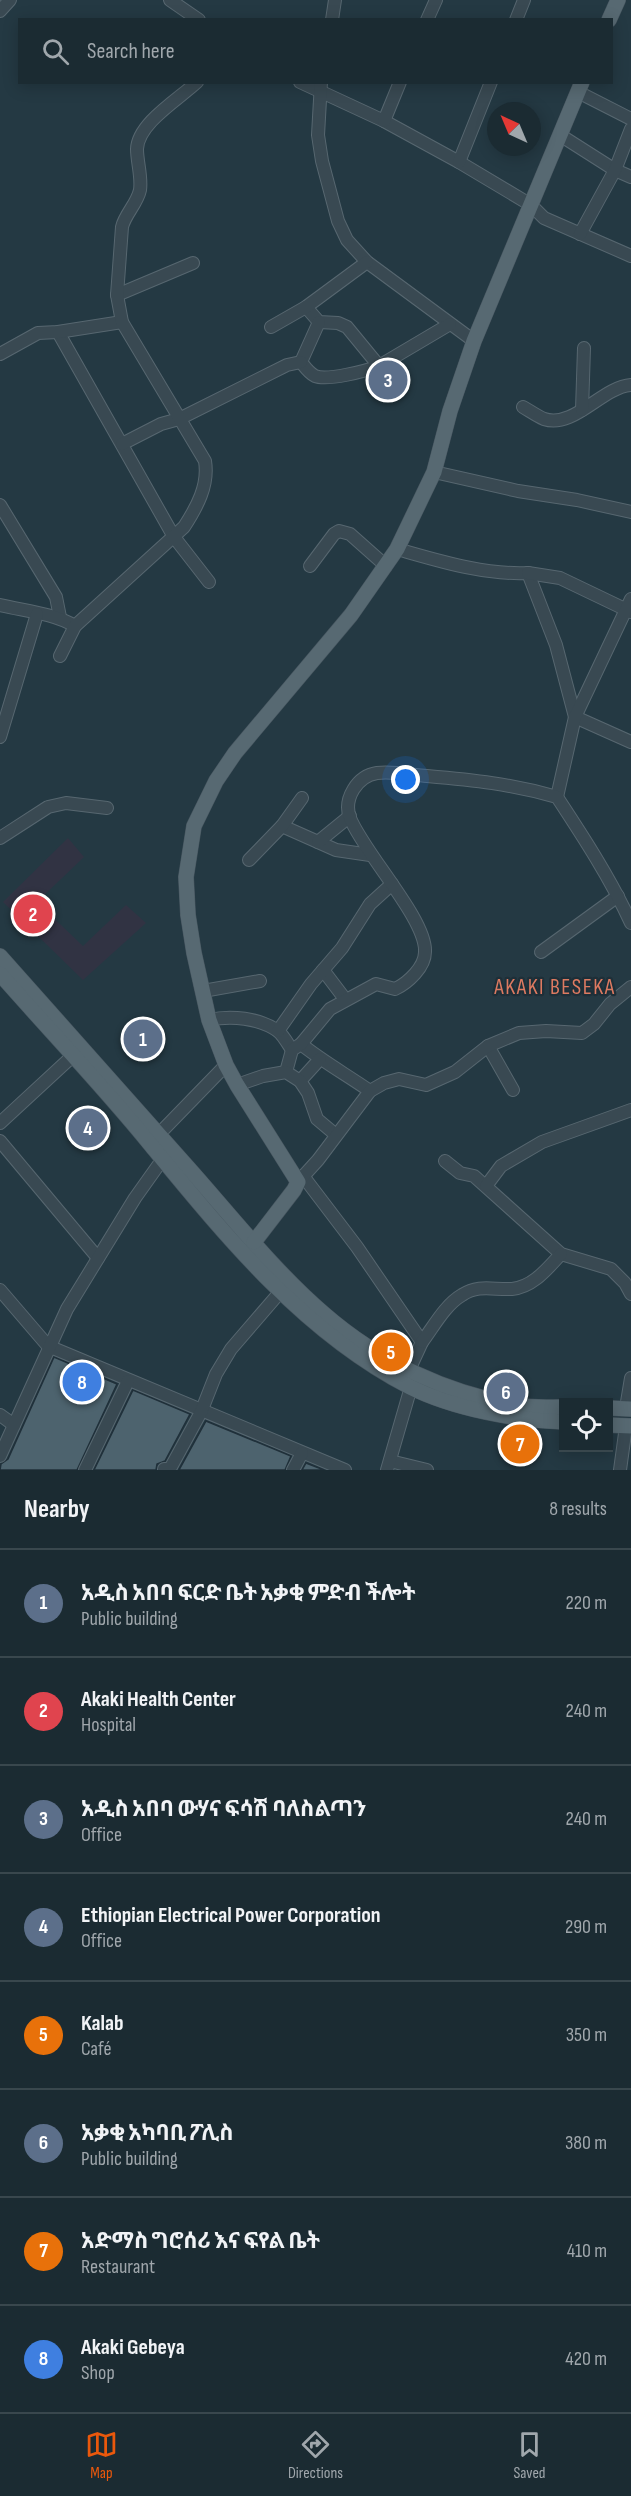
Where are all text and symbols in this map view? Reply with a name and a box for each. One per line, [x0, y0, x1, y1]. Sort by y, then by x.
search box [18, 18, 613, 84]
icon: search [39, 35, 72, 68]
text: Search here [87, 38, 174, 65]
north arrow [487, 102, 541, 156]
pin: 3 [368, 358, 408, 403]
your location [391, 765, 420, 794]
pin: 2 [14, 892, 52, 936]
district label: AKAKI BESEKA [493, 974, 616, 1001]
pin: 1 [124, 1016, 162, 1062]
pin: 4 [68, 1106, 107, 1150]
pin: 5 [372, 1330, 410, 1374]
pin: 8 [62, 1360, 101, 1404]
pin: 6 [486, 1370, 526, 1414]
map controls [559, 1398, 613, 1452]
button: locate [559, 1398, 613, 1452]
pin: 7 [500, 1422, 540, 1466]
text: Nearby [24, 1494, 90, 1525]
text: 8 results [549, 1497, 607, 1521]
text: አዲስ አበባ ፍርድ ቤት አቃቂ ምድብ ችሎት [81, 1580, 416, 1607]
text: 1 [40, 1591, 47, 1615]
text: 220 m [566, 1591, 607, 1615]
text: Public building [81, 1607, 178, 1631]
text: Akaki Health Center [81, 1686, 236, 1713]
text: 2 [39, 1699, 48, 1723]
text: 240 m [566, 1699, 607, 1723]
text: Hospital [81, 1713, 136, 1737]
text: አዲስ አበባ ውሃና ፍሳሽ ባለስልጣን [81, 1796, 366, 1823]
text: 3 [39, 1807, 48, 1831]
text: 240 m [566, 1807, 607, 1831]
text: Office [81, 1823, 122, 1847]
text: Ethiopian Electrical Power Corporation [81, 1902, 381, 1929]
text: 4 [39, 1915, 48, 1939]
text: 290 m [565, 1915, 607, 1939]
text: Office [81, 1929, 122, 1953]
text: Kalab [81, 2010, 124, 2037]
text: 5 [39, 2023, 48, 2047]
text: 350 m [566, 2023, 607, 2047]
text: Café [81, 2037, 111, 2061]
text: አቃቂ አካባቢ ፖሊስ [81, 2120, 234, 2147]
text: 6 [39, 2131, 48, 2155]
text: 380 m [565, 2131, 607, 2155]
text: Public building [81, 2147, 178, 2171]
text: አድማስ ግሮሰሪ እና ፍየል ቤት [81, 2228, 320, 2255]
text: 7 [39, 2239, 48, 2263]
text: 410 m [567, 2239, 607, 2263]
text: Restaurant [81, 2255, 155, 2279]
text: Akaki Gebeya [81, 2334, 185, 2361]
text: 8 [39, 2347, 48, 2371]
text: 420 m [565, 2347, 607, 2371]
text: Shop [81, 2361, 115, 2385]
tab: Map [85, 2428, 118, 2483]
tab: Directions [288, 2428, 343, 2483]
tab: Saved [513, 2428, 546, 2483]

